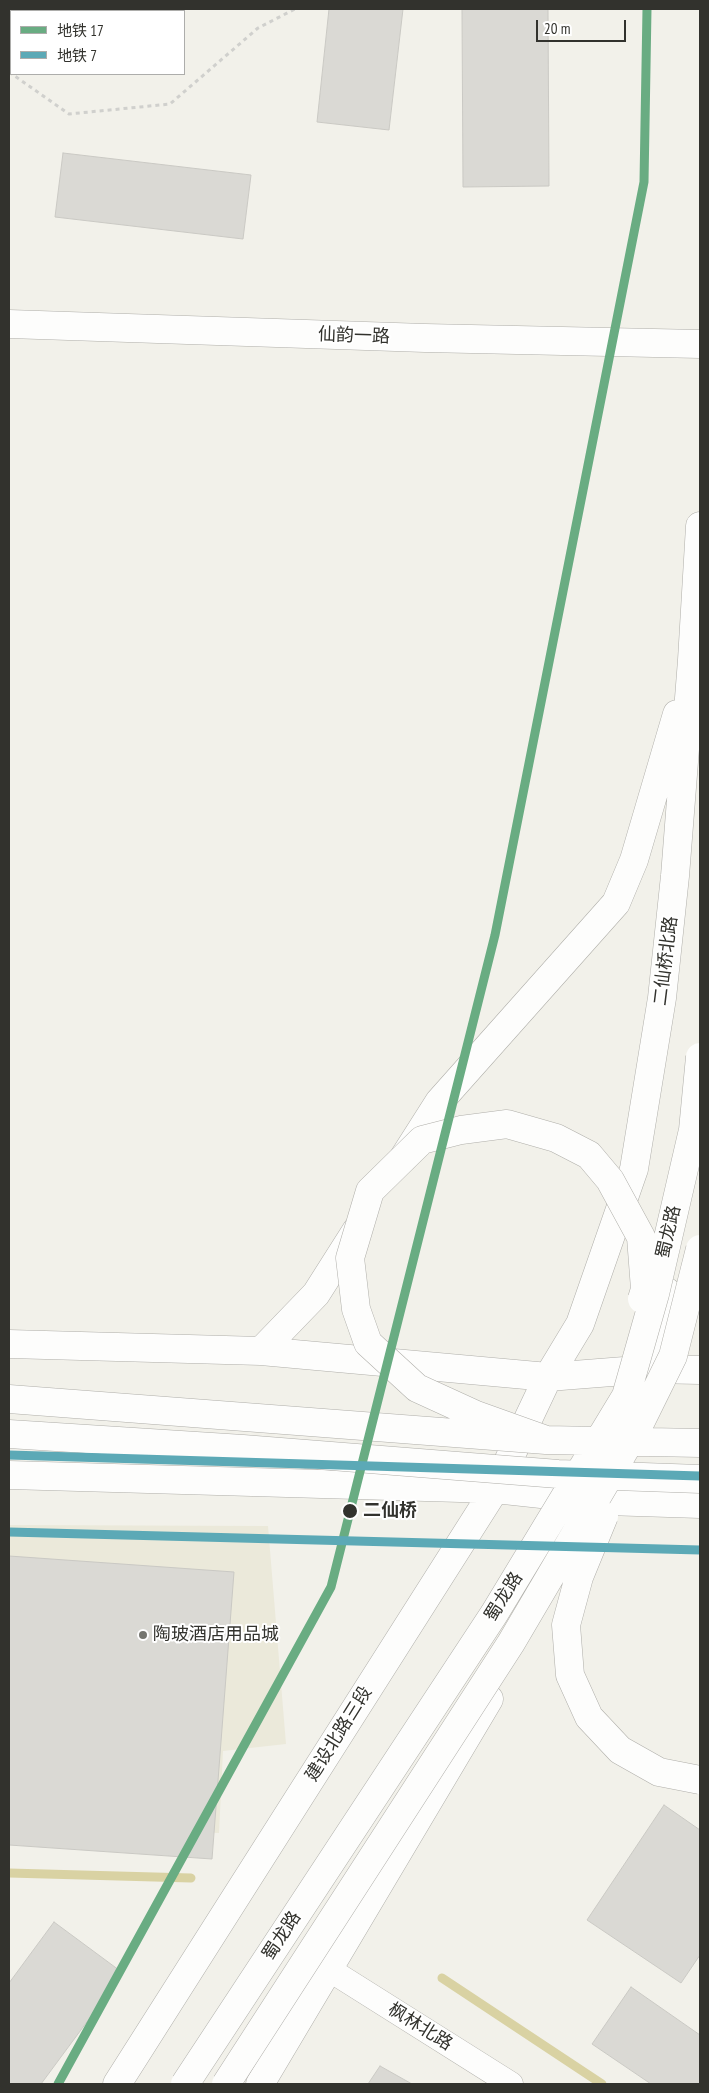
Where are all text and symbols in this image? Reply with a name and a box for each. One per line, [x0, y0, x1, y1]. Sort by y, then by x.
legend [10, 10, 185, 75]
scale bar [539, 10, 629, 42]
text: 20 m [544, 19, 570, 38]
text: 地铁 17 [57, 21, 104, 40]
text: 地铁 7 [57, 46, 97, 65]
street label: 仙韵一路 [318, 324, 390, 348]
street label: 二仙桥北路 [650, 915, 682, 1007]
street label: 蜀龙路 [652, 1203, 686, 1261]
place label: 二仙桥 [363, 1500, 417, 1522]
marker: 二仙桥 [341, 1502, 359, 1520]
street label: 蜀龙路 [481, 1568, 527, 1626]
place label: 陶玻酒店用品城 [153, 1624, 279, 1646]
marker: 陶玻酒店用品城 [137, 1629, 149, 1641]
street label: 建设北路三段 [301, 1682, 377, 1786]
street label: 蜀龙路 [258, 1907, 306, 1965]
street label: 枫林北路 [384, 1999, 456, 2055]

